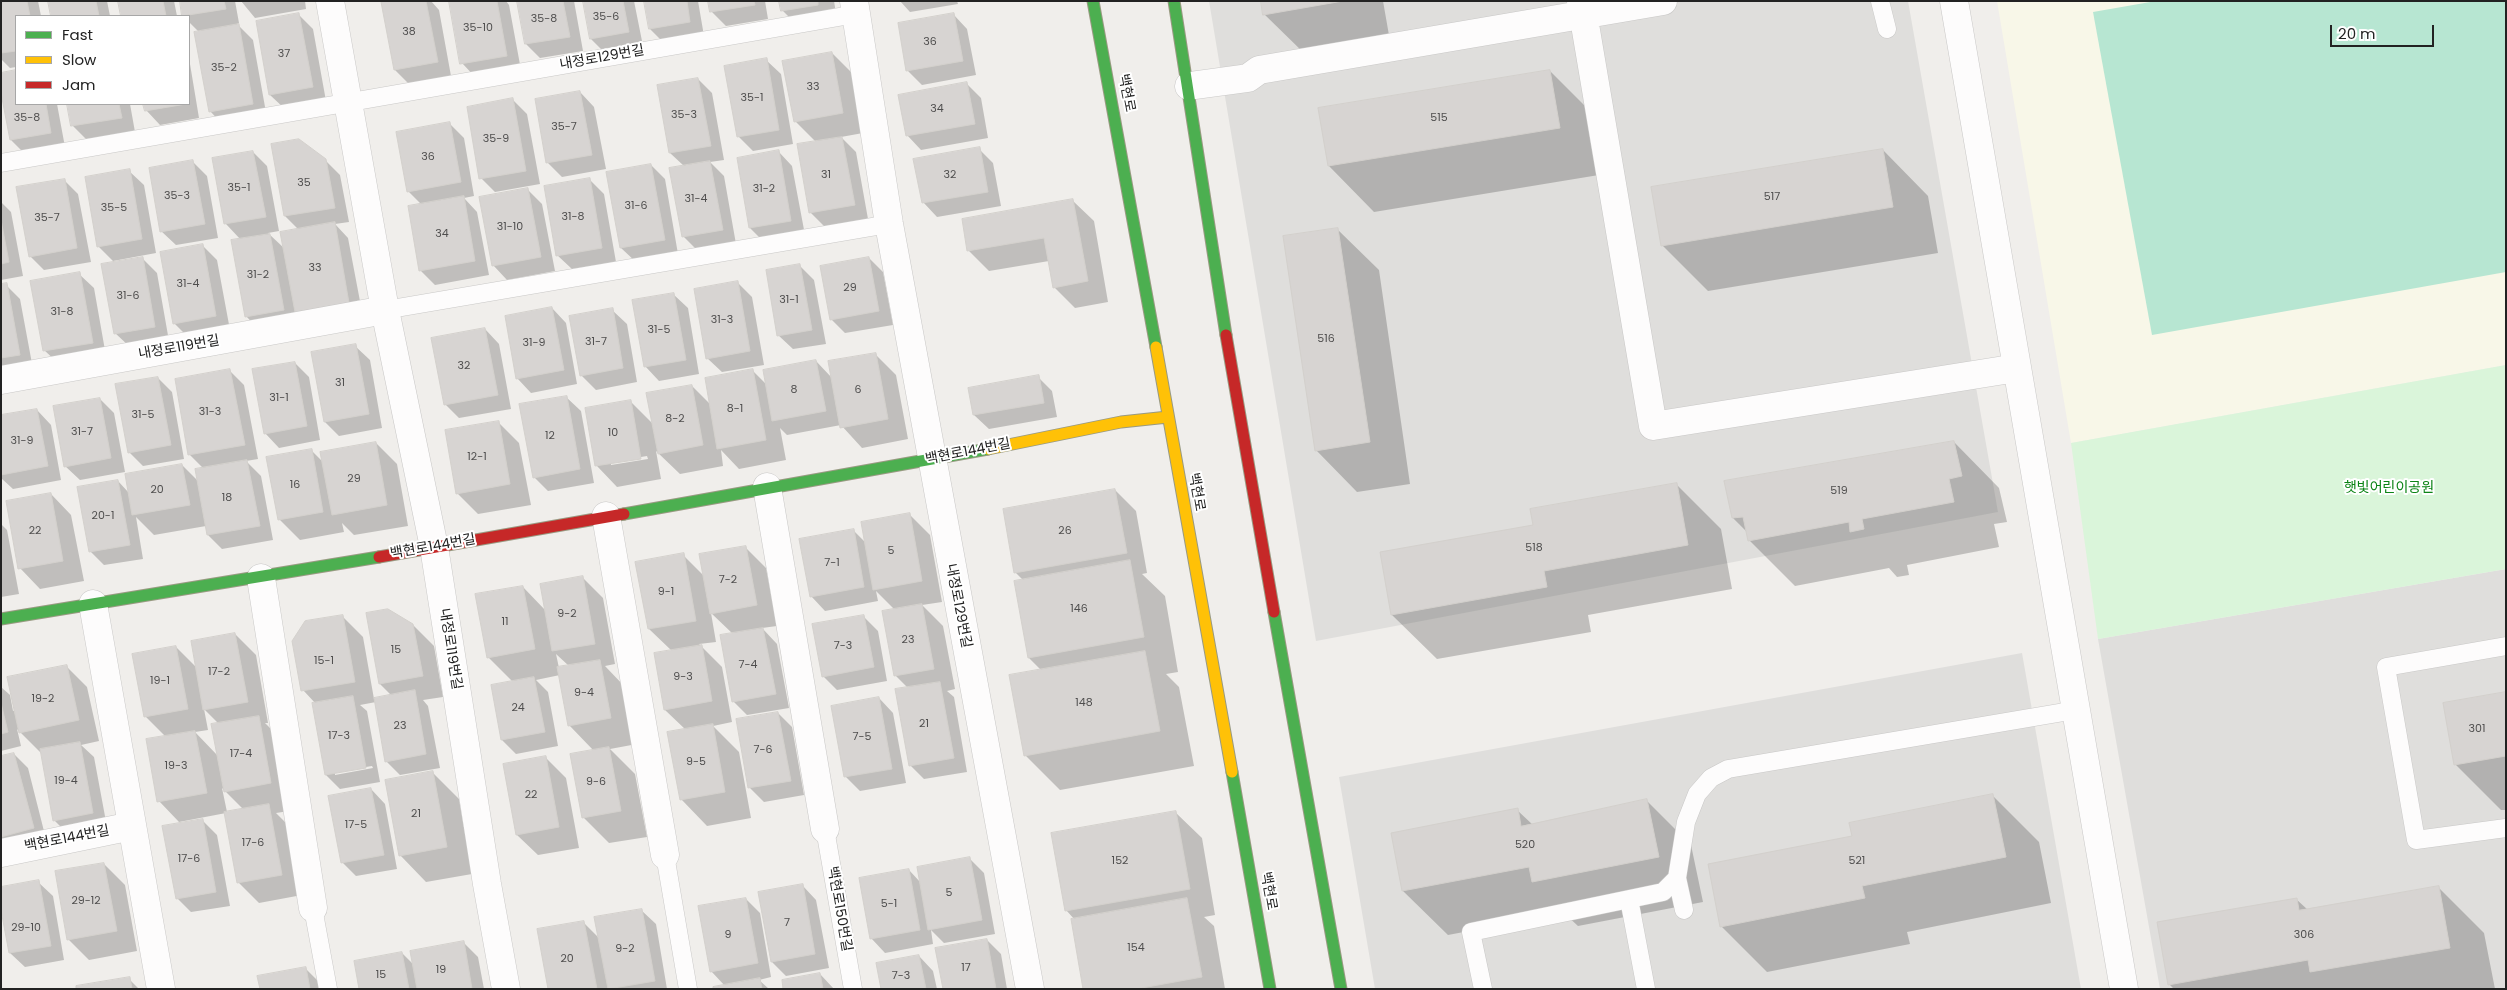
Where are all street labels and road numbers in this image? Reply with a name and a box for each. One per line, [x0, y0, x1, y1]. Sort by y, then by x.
street label: 내정로129번길 [558, 42, 646, 74]
street label: 백현로 [1114, 72, 1138, 114]
street label: 내정로119번길 [137, 333, 221, 363]
street label: 백현로144번길 [924, 436, 1012, 468]
street label: 백현로 [1184, 472, 1208, 512]
street label: 백현로144번길 [389, 531, 477, 563]
street label: 내정로129번길 [942, 562, 974, 650]
street label: 내정로119번길 [435, 607, 465, 691]
street label: 백현로144번길 [23, 823, 111, 855]
street label: 백현로150번길 [823, 865, 855, 953]
street label: 백현로 [1256, 871, 1280, 911]

